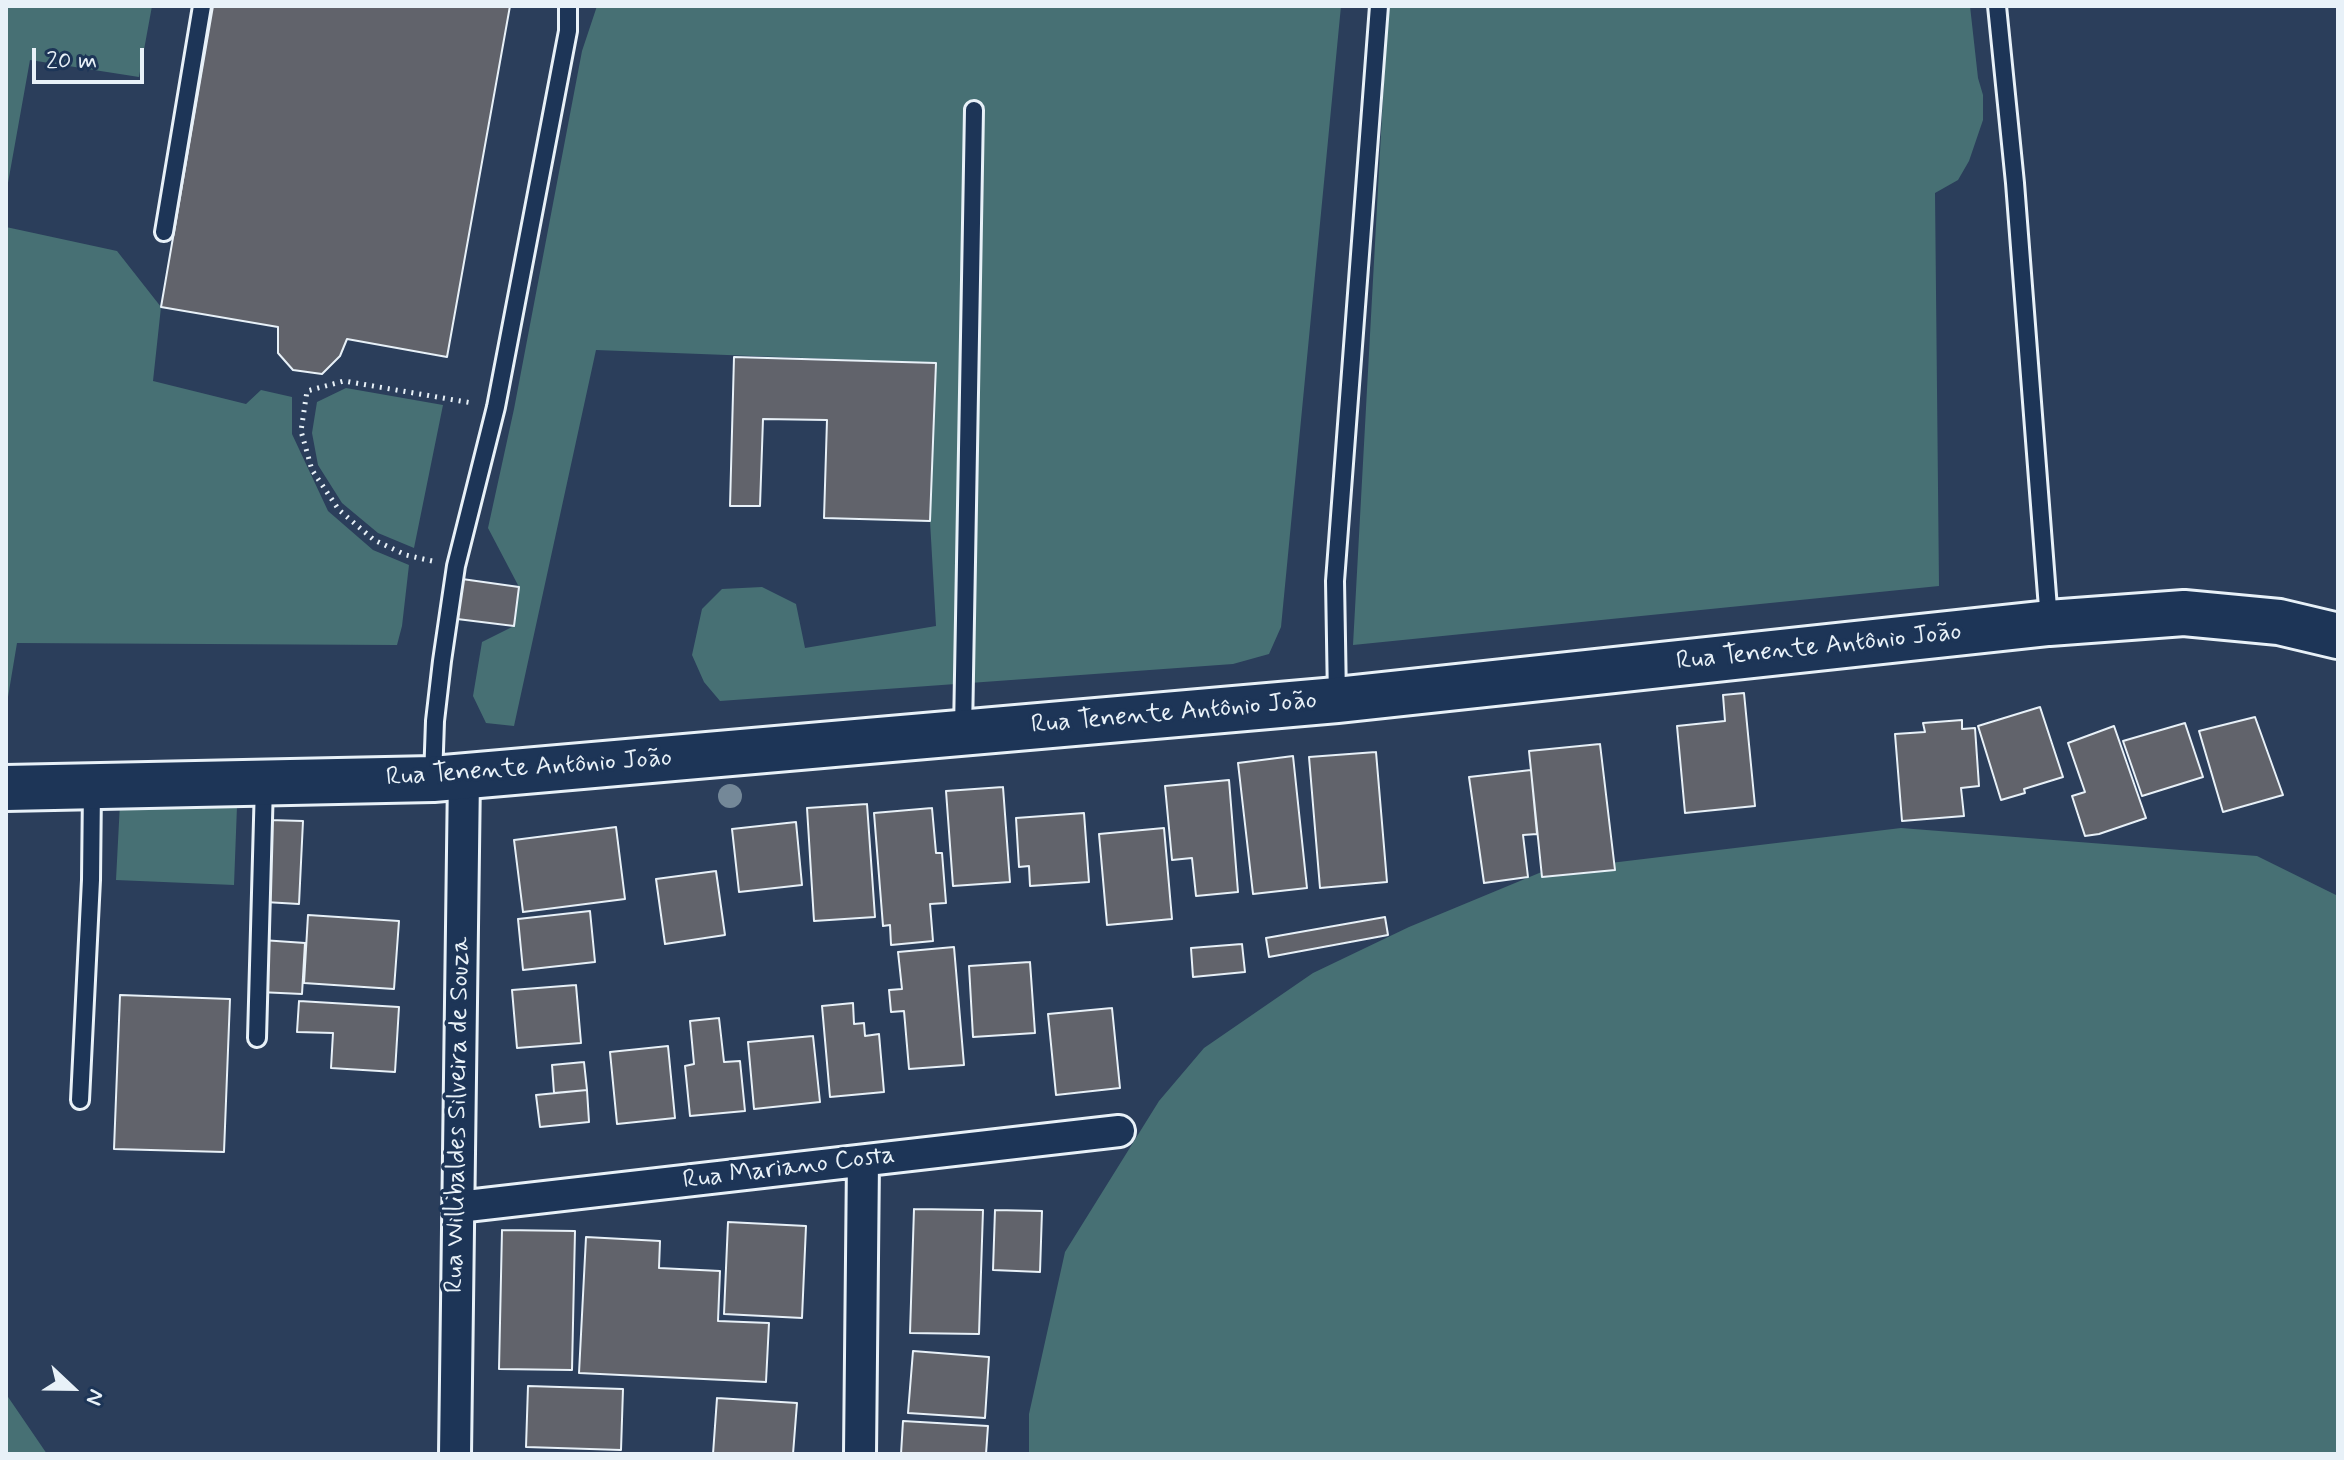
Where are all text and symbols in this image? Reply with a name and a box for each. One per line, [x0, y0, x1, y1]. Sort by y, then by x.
scale bar [36, 32, 148, 82]
text: 20 m [46, 46, 97, 77]
street label: Rua Tenente Antônio João [1675, 618, 1963, 678]
street label: Rua Tenente Antônio João [1030, 686, 1318, 742]
street label: Rua Tenente Antônio João [385, 743, 673, 795]
street label: Rua Willibaldes Silveira de Souza [440, 936, 478, 1294]
street label: Rua Mariano Costa [681, 1141, 897, 1197]
north arrow [32, 1348, 112, 1428]
text: N [79, 1385, 110, 1409]

